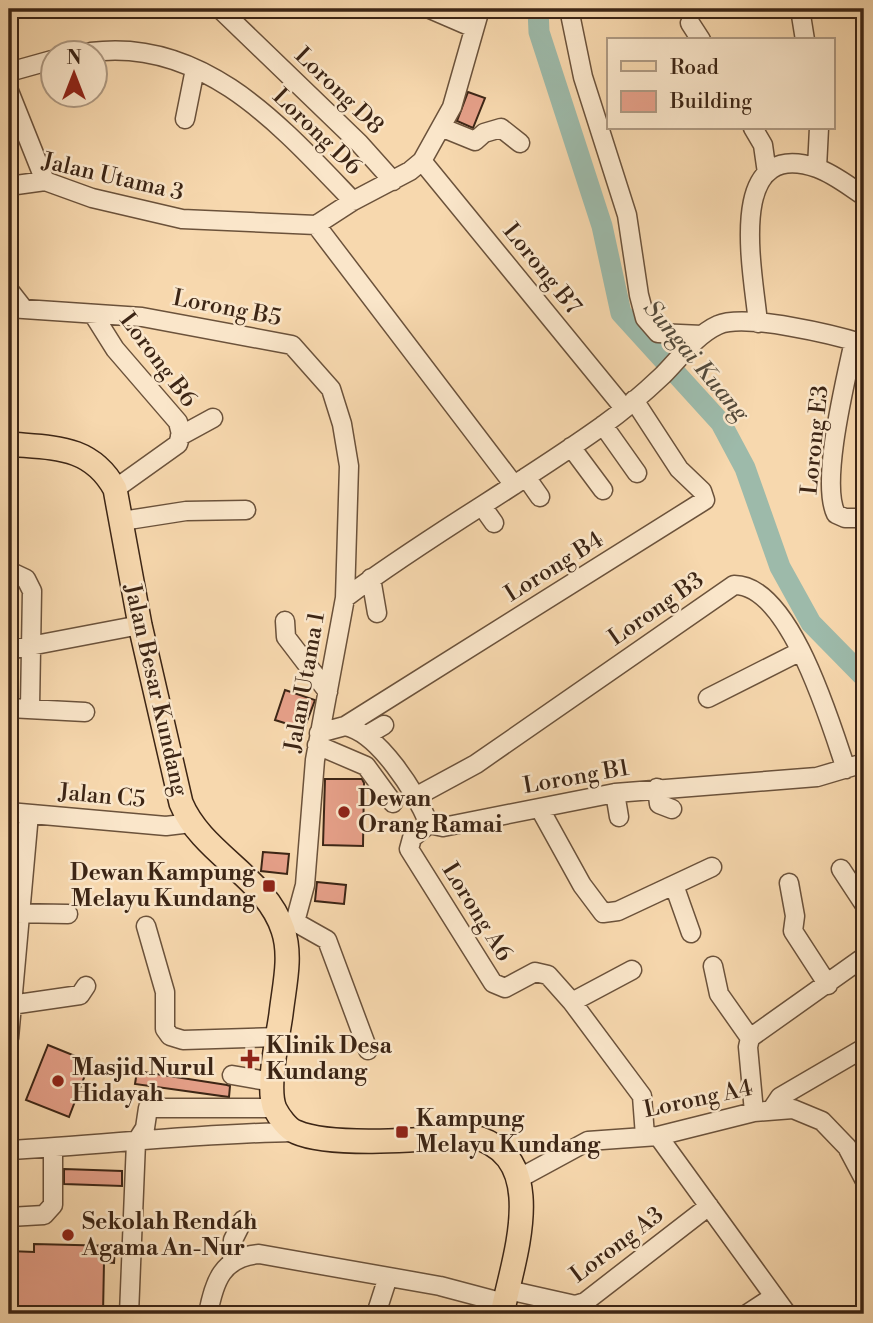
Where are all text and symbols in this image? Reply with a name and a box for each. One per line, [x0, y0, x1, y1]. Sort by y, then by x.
north arrow [38, 38, 108, 108]
legend [607, 38, 834, 130]
street label: Lorong D8 [289, 42, 389, 140]
text: N [66, 46, 82, 70]
text: Road [670, 55, 719, 81]
street label: Lorong D6 [267, 83, 367, 181]
text: Building [669, 89, 752, 115]
street label: Jalan Utama 3 [39, 147, 186, 207]
street label: Lorong B7 [497, 218, 587, 320]
street label: Lorong B5 [170, 284, 284, 332]
water label: Sungai Kuang [637, 294, 756, 429]
street label: Lorong B6 [113, 307, 203, 413]
street label: Lorong E3 [795, 384, 835, 496]
street label: Lorong B4 [500, 526, 608, 608]
street label: Lorong B3 [603, 566, 709, 652]
street label: Jalan Besar Kundang [118, 580, 194, 799]
street label: Jalan Utama 1 [279, 610, 331, 755]
street label: Lorong B1 [521, 754, 631, 800]
street label: Jalan C5 [57, 778, 146, 814]
place label: Dewan Orang Ramai [358, 785, 502, 839]
marker: Dewan Orang Ramai [336, 804, 352, 820]
street label: Lorong A6 [436, 858, 518, 966]
place label: Dewan Kampung Melayu Kundang [70, 859, 256, 913]
marker: Dewan Kampung Melayu Kundang [261, 878, 277, 894]
place label: Klinik Desa Kundang [266, 1032, 392, 1086]
marker: Klinik Desa Kundang [240, 1049, 260, 1069]
place label: Masjid Nurul Hidayah [72, 1054, 215, 1108]
marker: Masjid Nurul Hidayah [50, 1073, 66, 1089]
street label: Lorong A4 [641, 1074, 755, 1124]
place label: Kampung Melayu Kundang [416, 1105, 601, 1159]
marker: Kampung Melayu Kundang [394, 1124, 410, 1140]
street label: Lorong A3 [565, 1201, 669, 1289]
place label: Sekolah Rendah Agama An-Nur [81, 1208, 257, 1262]
marker: Sekolah Rendah Agama An-Nur [60, 1227, 76, 1243]

